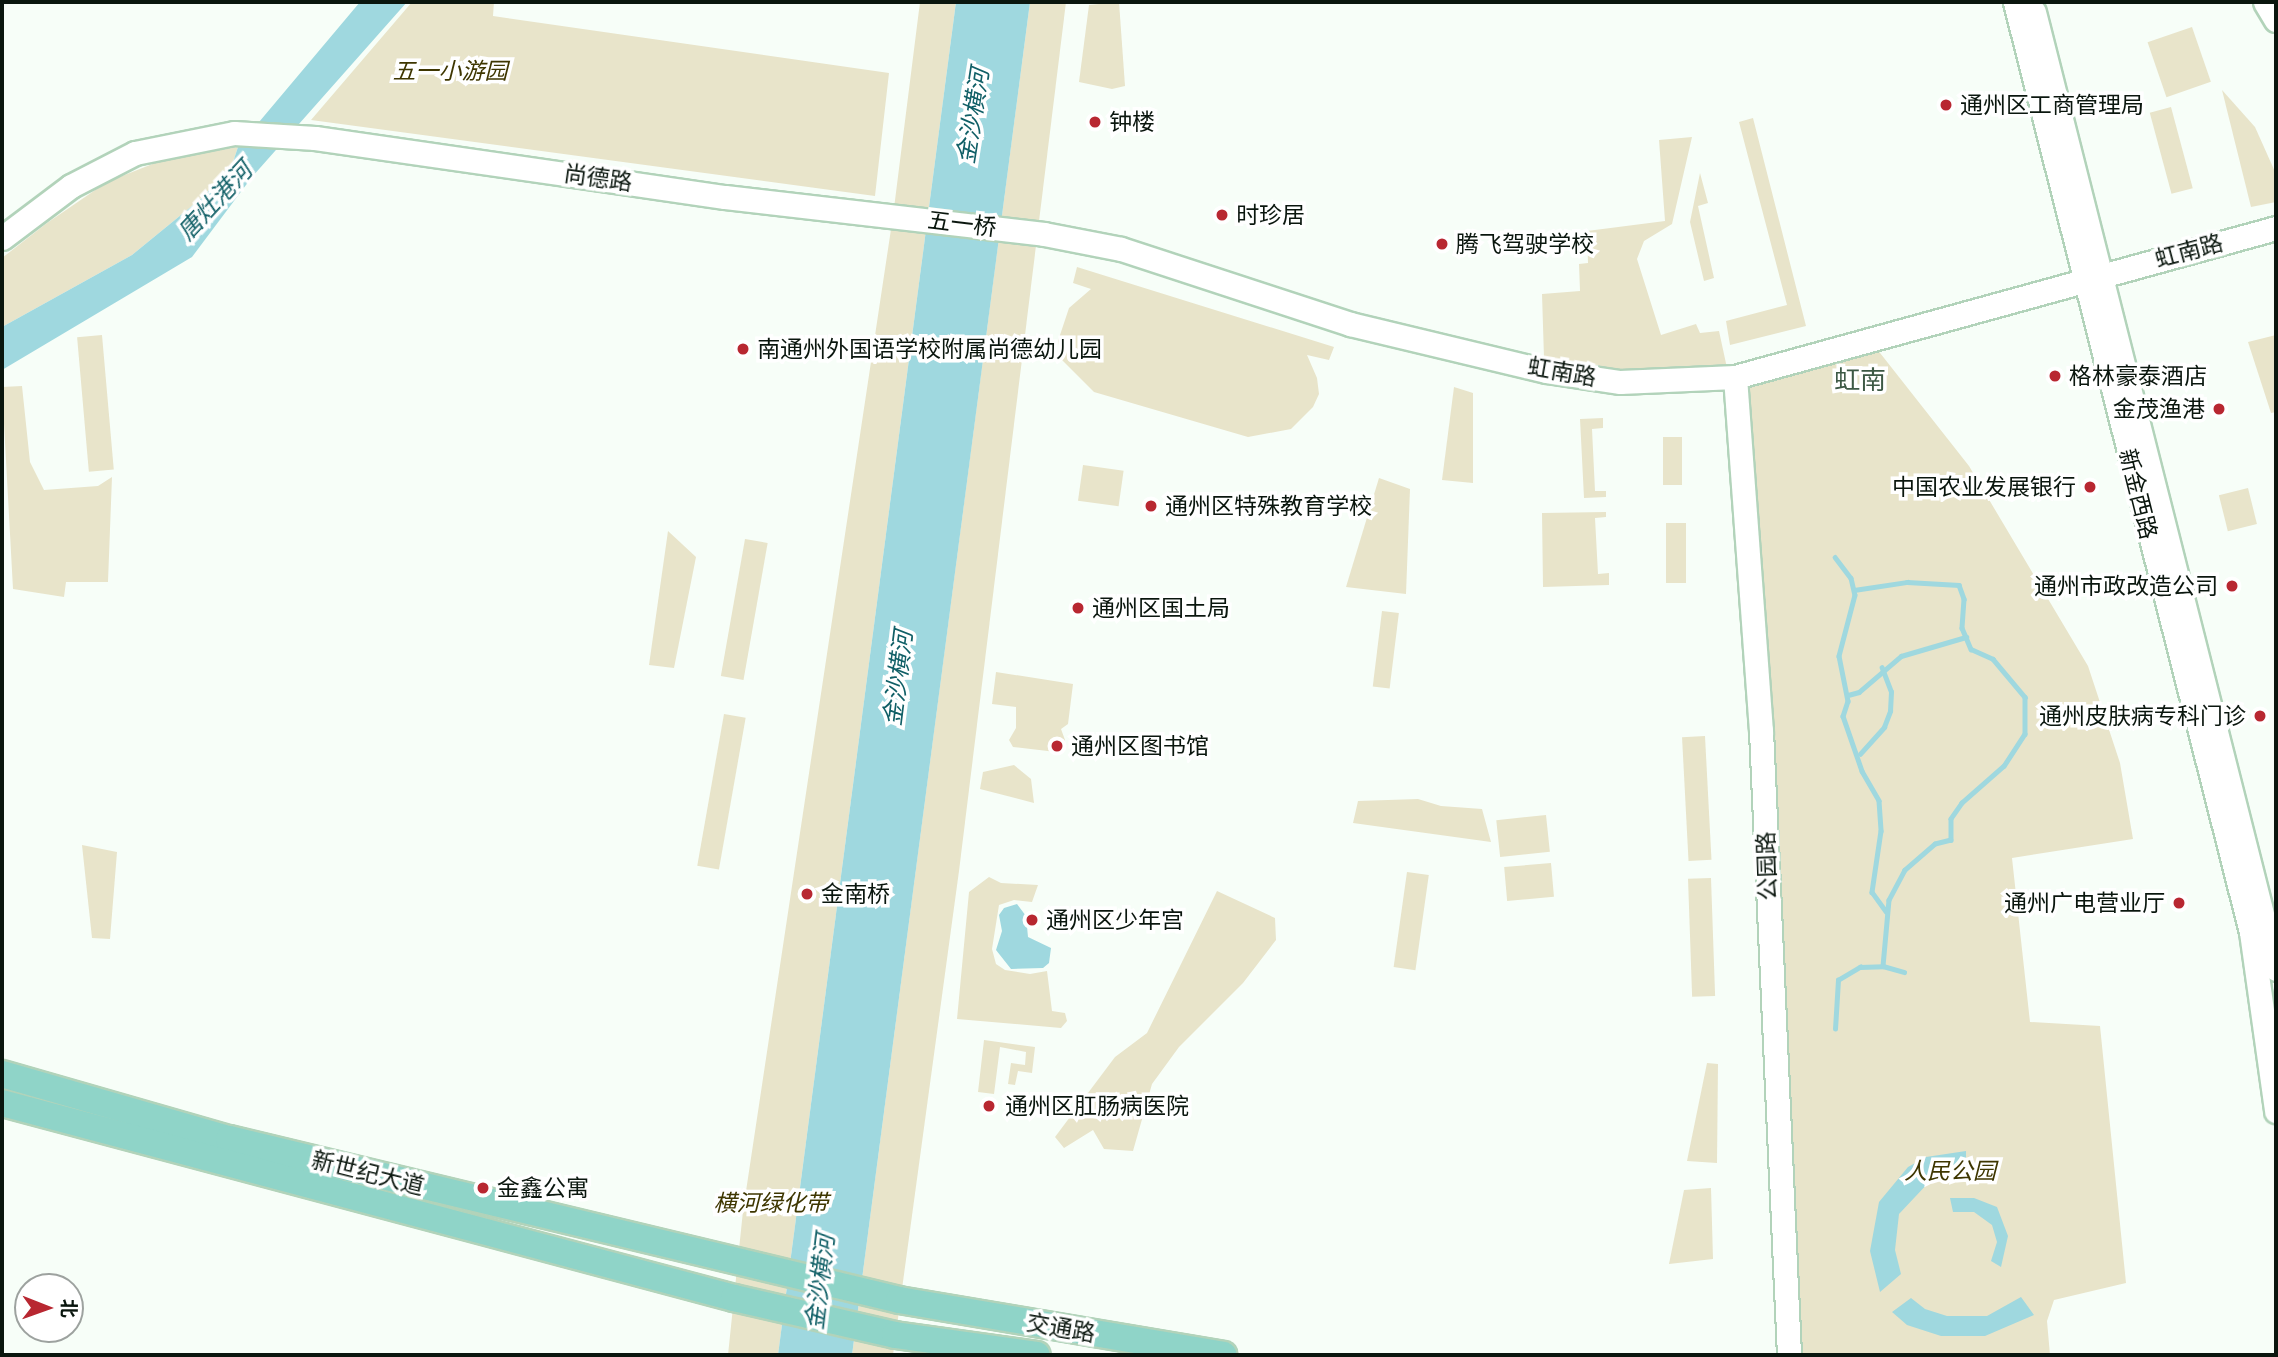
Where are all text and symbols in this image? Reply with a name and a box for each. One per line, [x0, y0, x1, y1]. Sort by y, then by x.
park label: 五一小游园 [393, 57, 507, 85]
water label: 金沙横河 [951, 66, 995, 166]
place label: 通州区工商管理局 [1960, 91, 2144, 119]
marker: 通州区工商管理局 [1938, 97, 1954, 113]
place label: 钟楼 [1109, 108, 1155, 136]
marker: 钟楼 [1087, 114, 1103, 130]
water label: 唐灶港河 [172, 156, 258, 246]
street label: 尚德路 [562, 160, 634, 196]
place label: 时珍居 [1236, 201, 1305, 229]
street label: 五一桥 [926, 206, 998, 242]
marker: 时珍居 [1214, 207, 1230, 223]
street label: 虹南路 [2152, 229, 2226, 273]
place label: 腾飞驾驶学校 [1456, 230, 1594, 258]
marker: 腾飞驾驶学校 [1434, 236, 1450, 252]
place label: 南通州外国语学校附属尚德幼儿园 [757, 335, 1102, 363]
marker: 南通州外国语学校附属尚德幼儿园 [735, 341, 751, 357]
street label: 虹南路 [1526, 352, 1598, 392]
place label: 格林豪泰酒店 [2069, 362, 2207, 390]
district label: 虹南 [1834, 365, 1886, 397]
marker: 格林豪泰酒店 [2047, 368, 2063, 384]
place label: 金茂渔港 [2113, 395, 2205, 423]
marker: 金茂渔港 [2211, 401, 2227, 417]
street label: 新金西路 [2113, 446, 2163, 542]
place label: 中国农业发展银行 [1892, 473, 2076, 501]
marker: 中国农业发展银行 [2082, 479, 2098, 495]
place label: 通州区特殊教育学校 [1165, 492, 1372, 520]
marker: 通州区特殊教育学校 [1143, 498, 1159, 514]
place label: 通州市政改造公司 [2034, 572, 2218, 600]
marker: 通州市政改造公司 [2224, 578, 2240, 594]
place label: 通州区国土局 [1092, 594, 1230, 622]
marker: 通州区国土局 [1070, 600, 1086, 616]
water label: 金沙横河 [878, 629, 918, 727]
place label: 通州皮肤病专科门诊 [2039, 702, 2246, 730]
marker: 通州皮肤病专科门诊 [2252, 708, 2268, 724]
place label: 通州区图书馆 [1071, 732, 1209, 760]
marker: 通州区图书馆 [1049, 738, 1065, 754]
street label: 公园路 [1752, 831, 1782, 901]
place label: 金南桥 [821, 880, 890, 908]
marker: 金南桥 [799, 886, 815, 902]
place label: 通州广电营业厅 [2004, 889, 2165, 917]
marker: 通州广电营业厅 [2171, 895, 2187, 911]
place label: 通州区少年宫 [1046, 906, 1184, 934]
marker: 通州区少年宫 [1024, 912, 1040, 928]
place label: 通州区肛肠病医院 [1005, 1092, 1189, 1120]
marker: 通州区肛肠病医院 [979, 1096, 999, 1116]
street label: 新世纪大道 [309, 1146, 427, 1200]
park label: 人民公园 [1904, 1157, 1996, 1185]
place label: 金鑫公寓 [497, 1174, 589, 1202]
marker: 金鑫公寓 [475, 1180, 491, 1196]
park label: 横河绿化带 [714, 1189, 828, 1217]
water label: 金沙横河 [800, 1233, 840, 1331]
north arrow [14, 1273, 84, 1343]
text: 北 [58, 1299, 79, 1318]
street label: 交通路 [1025, 1308, 1097, 1348]

